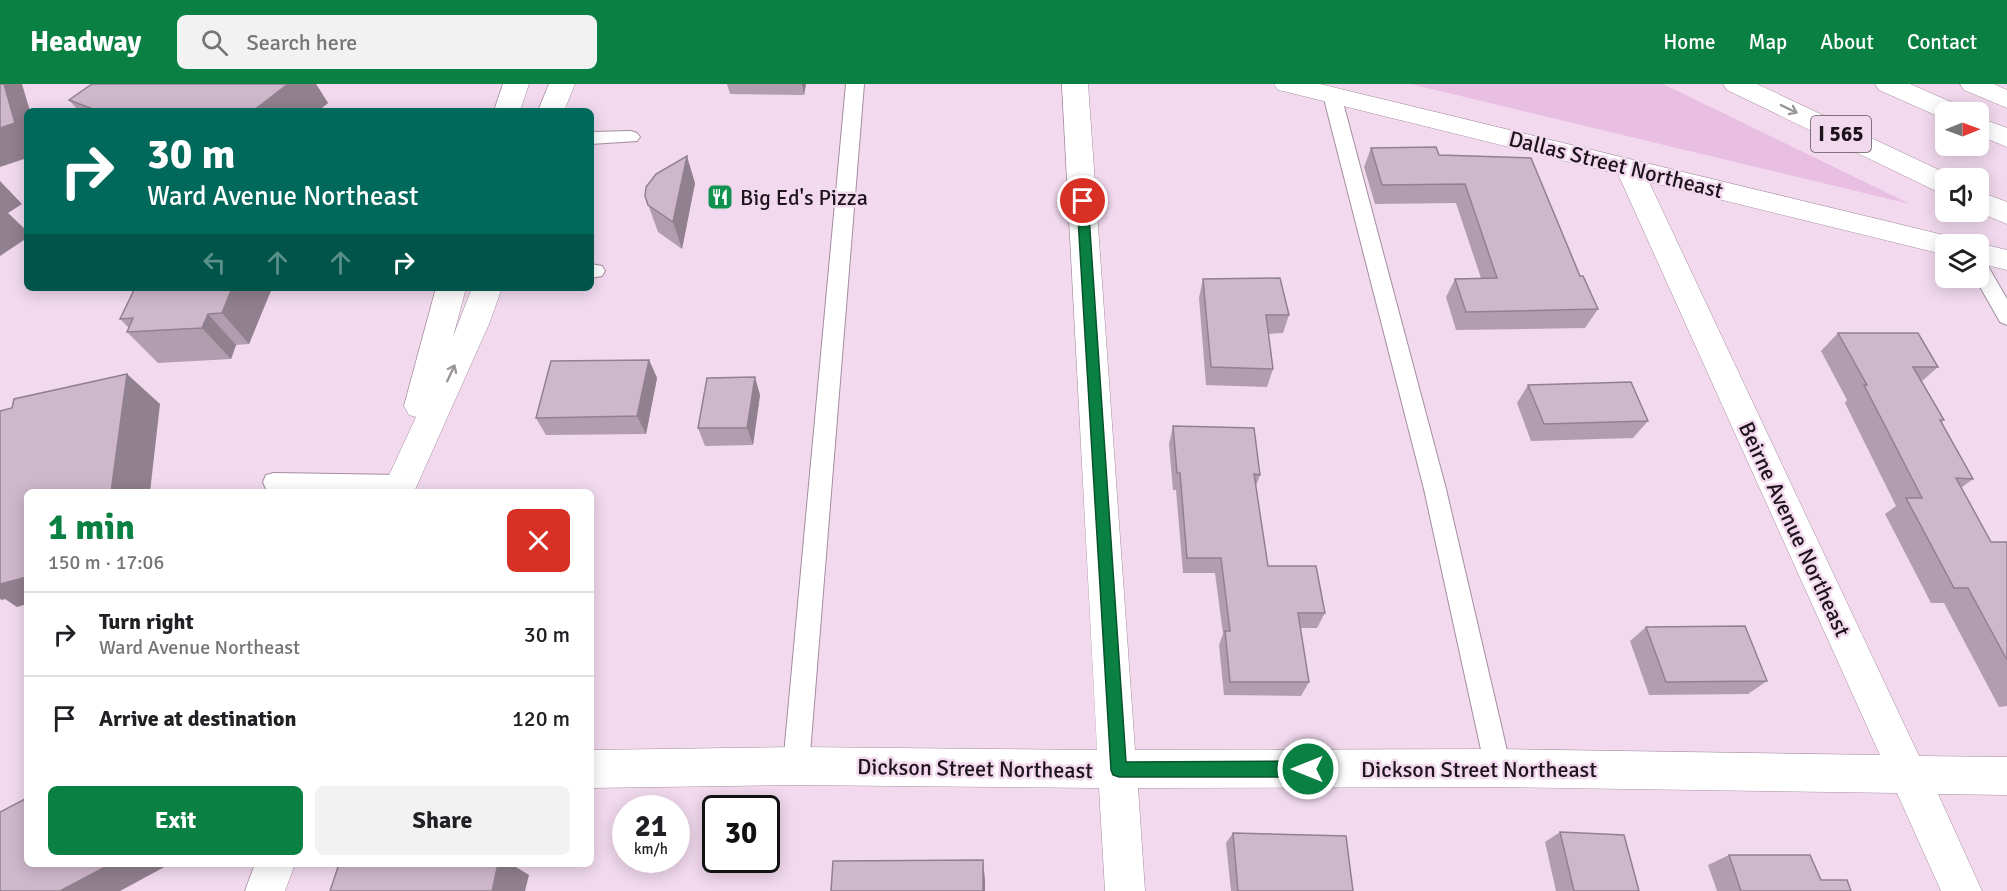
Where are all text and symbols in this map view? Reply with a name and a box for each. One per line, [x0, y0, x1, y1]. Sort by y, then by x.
search box [177, 15, 597, 69]
text: Headway [30, 25, 141, 59]
icon: search [198, 26, 231, 59]
text: Search here [246, 29, 357, 56]
text: Home [1663, 29, 1716, 55]
text: Map [1749, 29, 1787, 55]
text: About [1820, 29, 1874, 55]
text: Contact [1907, 29, 1977, 55]
north arrow [1935, 102, 1989, 156]
map controls [1935, 102, 1989, 288]
one-way arrow [1779, 104, 1797, 116]
road number: I 565 [1811, 116, 1871, 152]
street label: Dallas Street Northeast [1506, 125, 1726, 204]
text: 30 m [147, 129, 236, 180]
icon: right [48, 132, 126, 210]
button: sound [1935, 168, 1989, 222]
pin [1057, 175, 1108, 226]
text: Ward Avenue Northeast [147, 180, 419, 213]
restaurant icon: Big Ed's Pizza [705, 182, 735, 212]
place label: Big Ed's Pizza [740, 184, 868, 211]
icon: arrive [1066, 184, 1099, 217]
button: layers [1935, 234, 1989, 288]
icon: left [198, 246, 231, 279]
icon: ahead [261, 246, 294, 279]
icon: ahead [324, 246, 357, 279]
icon: right [387, 246, 420, 279]
one-way arrow [446, 365, 458, 383]
street label: Beirne Avenue Northeast [1733, 417, 1856, 641]
text: 1 min [48, 505, 135, 550]
button: close [507, 509, 570, 572]
text: 150 m · 17:06 [48, 550, 164, 575]
text: Turn right [99, 608, 194, 635]
icon: right [48, 618, 81, 651]
text: 30 m [524, 621, 570, 648]
text: Ward Avenue Northeast [99, 635, 300, 660]
icon: arrive [48, 702, 81, 735]
text: Arrive at destination [99, 705, 296, 732]
text: 120 m [512, 705, 570, 732]
position arrow [1276, 737, 1340, 801]
street label: Dickson Street Northeast [857, 753, 1093, 784]
street label: Dickson Street Northeast [1361, 756, 1597, 783]
button: Exit [48, 786, 303, 855]
button: Share [315, 786, 570, 855]
speed limit sign: 30 [702, 795, 780, 873]
text: 21 [635, 808, 667, 845]
text: km/h [634, 840, 668, 858]

